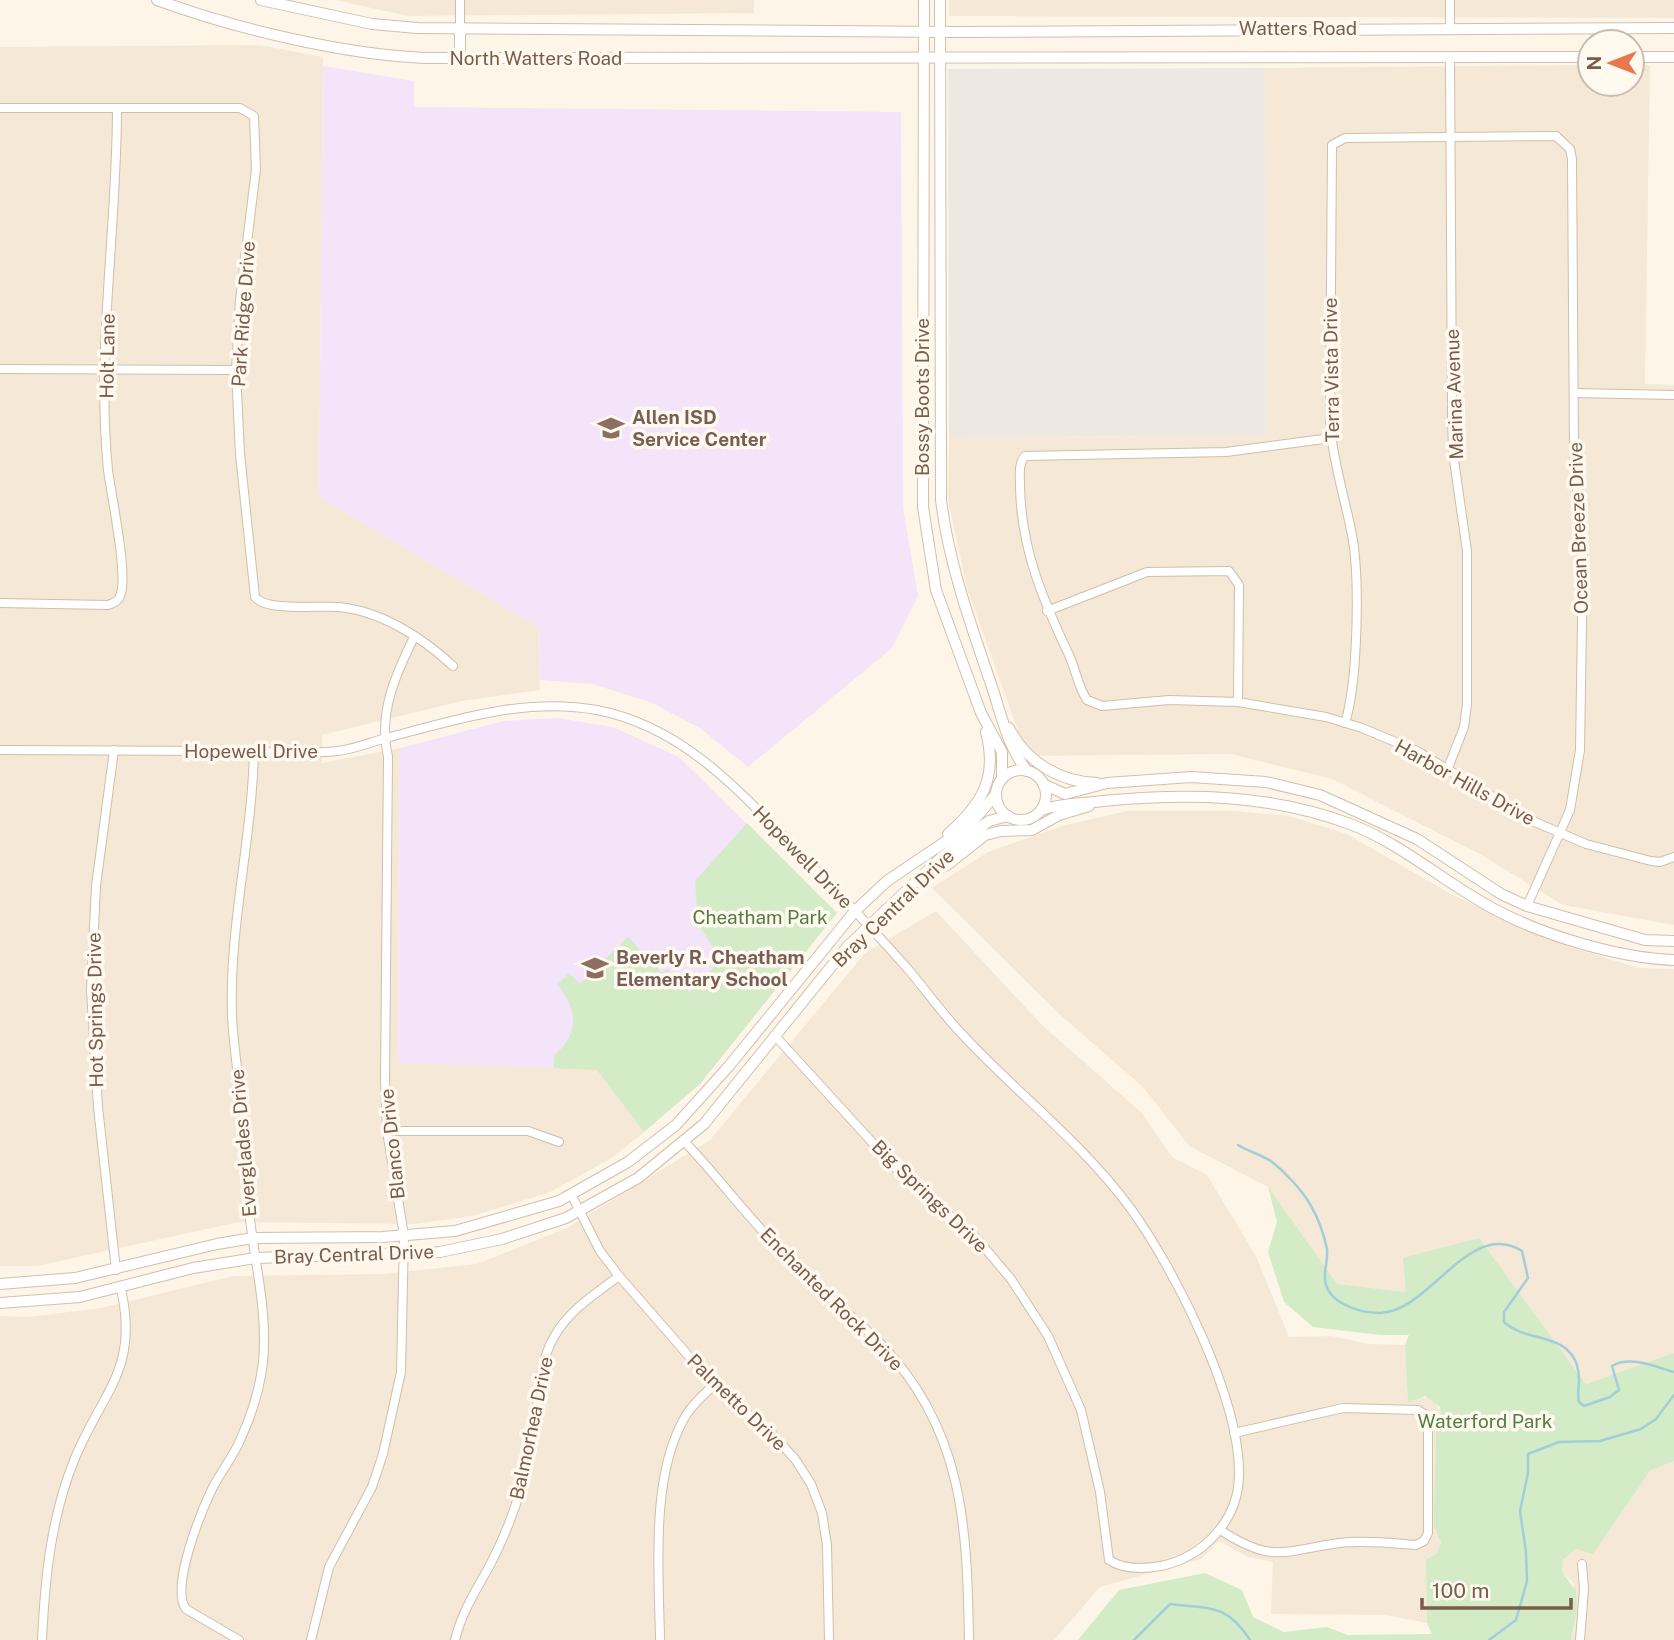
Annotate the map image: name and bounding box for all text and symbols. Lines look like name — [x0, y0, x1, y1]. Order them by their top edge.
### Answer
street label: Watters Road — [1239, 17, 1357, 39]
north arrow — [1576, 28, 1646, 98]
street label: North Watters Road — [450, 47, 622, 69]
text: N — [1583, 56, 1605, 70]
street label: Park Ridge Drive — [227, 240, 259, 388]
street label: Terra Vista Drive — [1319, 297, 1343, 443]
street label: Holt Lane — [95, 313, 119, 399]
street label: Bossy Boots Drive — [911, 318, 933, 476]
street label: Marina Avenue — [1441, 328, 1467, 460]
place label: Allen ISD Service Center — [632, 406, 767, 450]
school or university icon: Allen ISD Service Center — [596, 413, 626, 443]
street label: Ocean Breeze Drive — [1564, 442, 1592, 614]
street label: Harbor Hills Drive — [1391, 734, 1539, 830]
street label: Hopewell Drive — [184, 740, 318, 762]
street label: Hopewell Drive — [749, 801, 857, 913]
street label: Bray Central Drive — [828, 845, 958, 971]
park label: Cheatham Park — [692, 906, 828, 928]
street label: Hot Springs Drive — [83, 932, 107, 1088]
place label: Beverly R. Cheatham Elementary School — [616, 946, 804, 990]
school or university icon: Beverly R. Cheatham Elementary School — [580, 953, 610, 983]
street label: Everglades Drive — [226, 1068, 260, 1218]
street label: Blanco Drive — [375, 1088, 409, 1200]
street label: Big Springs Drive — [868, 1135, 992, 1257]
street label: Enchanted Rock Drive — [756, 1223, 908, 1375]
street label: Bray Central Drive — [274, 1240, 434, 1268]
street label: Palmetto Drive — [683, 1349, 791, 1455]
street label: Balmorhea Drive — [505, 1354, 557, 1502]
park label: Waterford Park — [1418, 1410, 1553, 1432]
scale bar — [1422, 1566, 1571, 1610]
text: 100 m — [1432, 1578, 1489, 1603]

